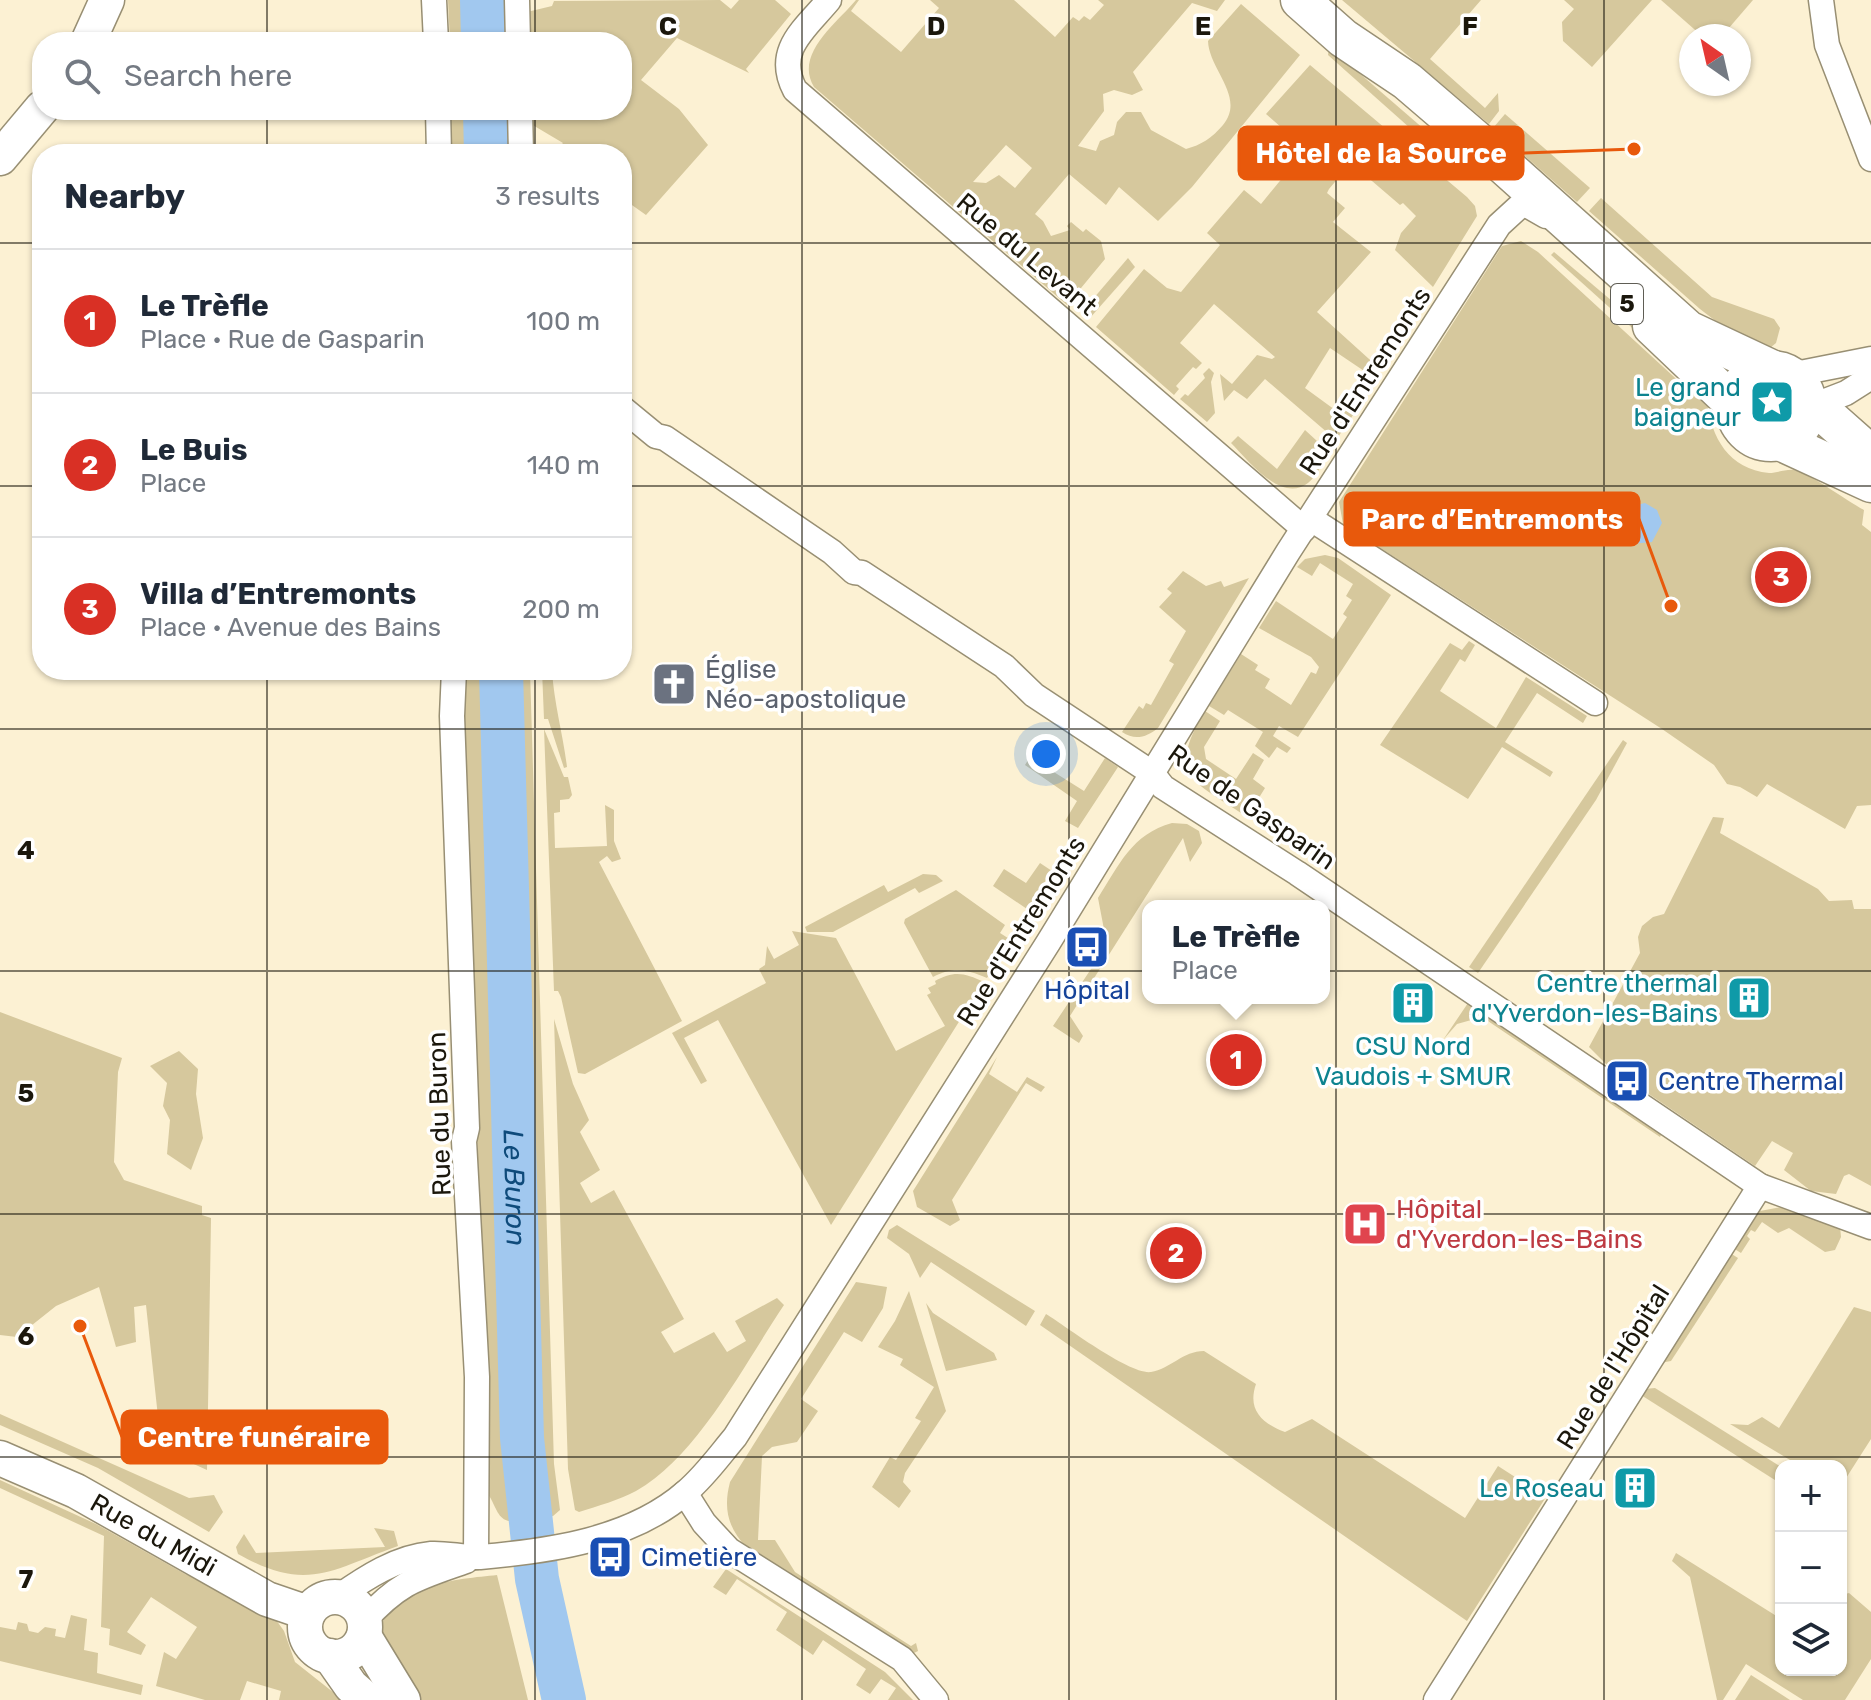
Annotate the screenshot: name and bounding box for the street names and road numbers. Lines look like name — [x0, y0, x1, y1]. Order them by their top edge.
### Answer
street label: Rue du Levant — [950, 187, 1103, 322]
street label: Rue d'Entremonts — [1293, 282, 1438, 481]
road number: 5 — [1611, 284, 1643, 324]
street label: Rue de Gasparin — [1162, 738, 1341, 877]
street label: Rue d'Entremonts — [951, 831, 1092, 1032]
street label: Rue du Buron — [421, 1031, 458, 1197]
street label: Rue de l'Hôpital — [1550, 1279, 1676, 1455]
street label: Rue du Midi — [85, 1487, 222, 1583]

